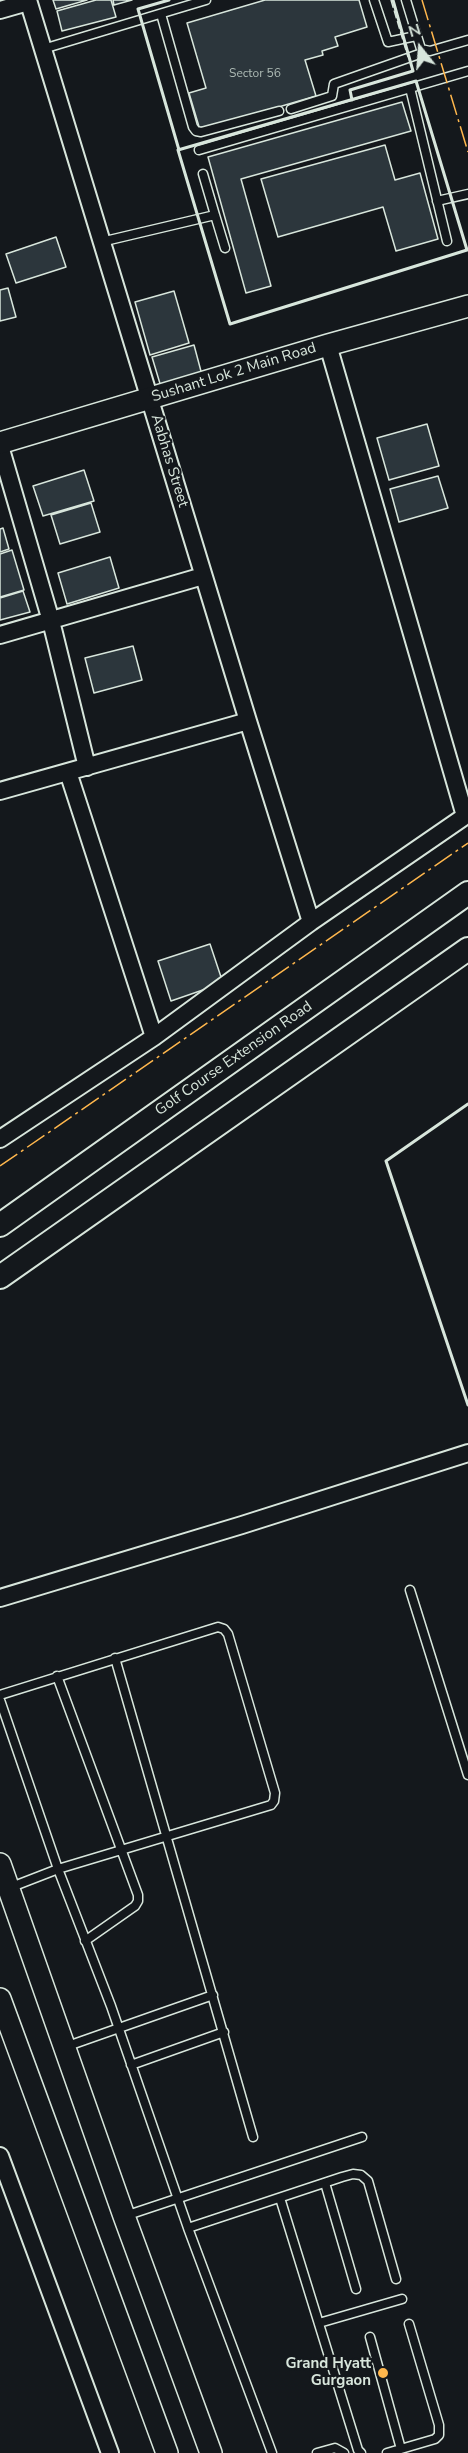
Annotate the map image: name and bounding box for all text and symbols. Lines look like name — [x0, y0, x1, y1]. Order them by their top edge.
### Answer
north arrow — [390, 18, 450, 78]
text: N — [406, 19, 424, 43]
house number: Sector 56 — [229, 67, 281, 81]
street label: Sushant Lok 2 Main Road — [150, 339, 318, 407]
street label: Aabhas Street — [146, 412, 192, 510]
street label: Golf Course Extension Road — [152, 998, 316, 1120]
place label: Grand Hyatt Gurgaon — [285, 2355, 371, 2390]
marker: Grand Hyatt Gurgaon — [376, 2366, 390, 2380]

